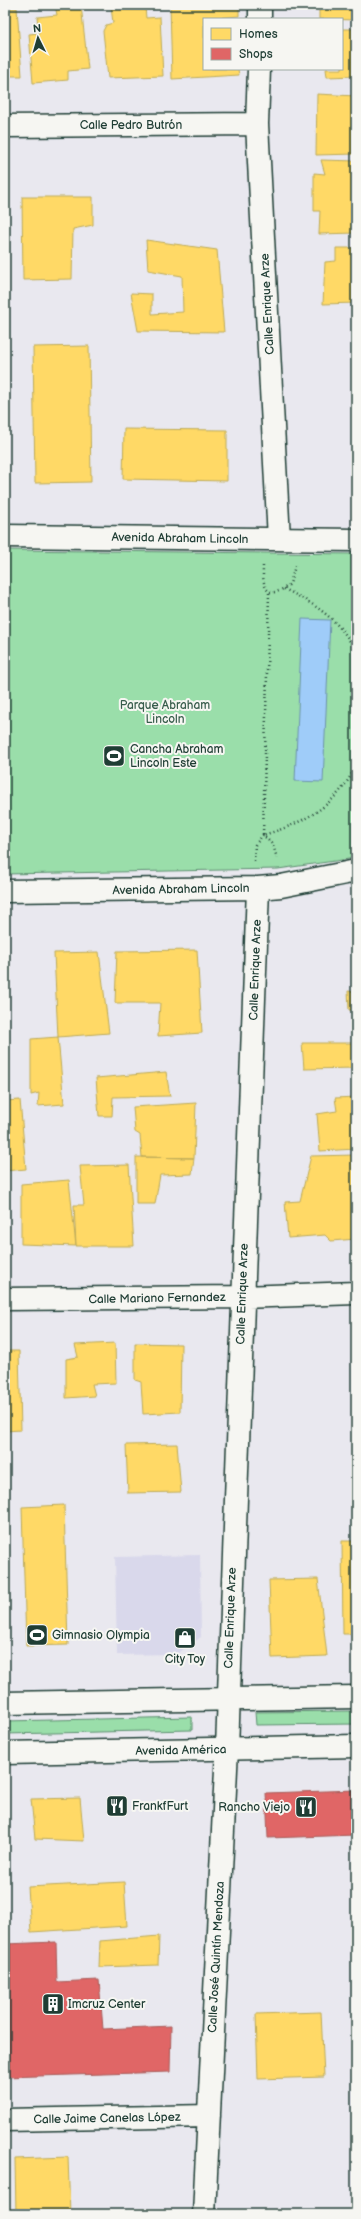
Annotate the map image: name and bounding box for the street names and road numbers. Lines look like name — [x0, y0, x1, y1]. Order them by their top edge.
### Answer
street label: Calle Pedro Butrón — [80, 118, 182, 133]
street label: Calle Enrique Arze — [257, 253, 278, 355]
street label: Avenida Abraham Lincoln — [111, 530, 249, 547]
street label: Avenida Abraham Lincoln — [112, 881, 250, 898]
street label: Calle Enrique Arze — [246, 919, 265, 1021]
street label: Calle Enrique Arze — [233, 1243, 252, 1345]
street label: Calle Mariano Fernandez — [88, 1290, 226, 1307]
street label: Calle Enrique Arze — [221, 1567, 240, 1669]
street label: Avenida América — [135, 1742, 227, 1759]
street label: Calle José Quintín Mendoza — [205, 1881, 228, 2033]
street label: Calle Jaime Canelas López — [33, 2110, 181, 2127]

